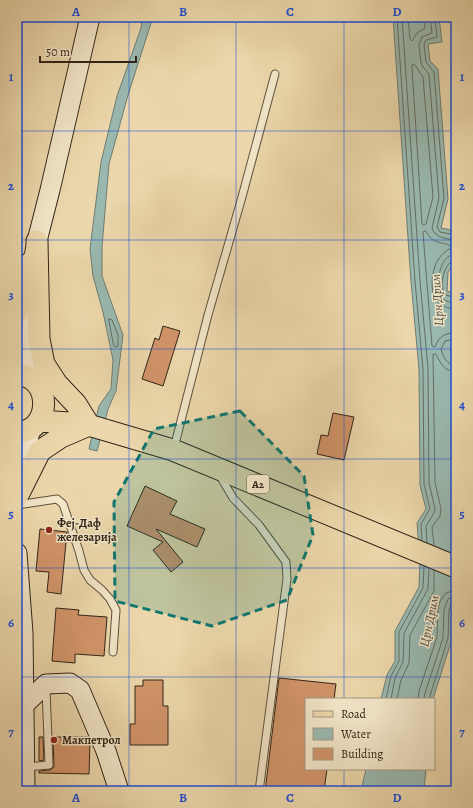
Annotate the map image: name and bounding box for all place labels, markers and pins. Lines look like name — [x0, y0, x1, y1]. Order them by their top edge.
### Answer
place label: Феј-Даф железарија — [57, 515, 117, 545]
marker: Феј-Даф железарија — [44, 525, 54, 535]
place label: Макпетрол — [62, 732, 121, 748]
marker: Макпетрол — [49, 735, 59, 745]

